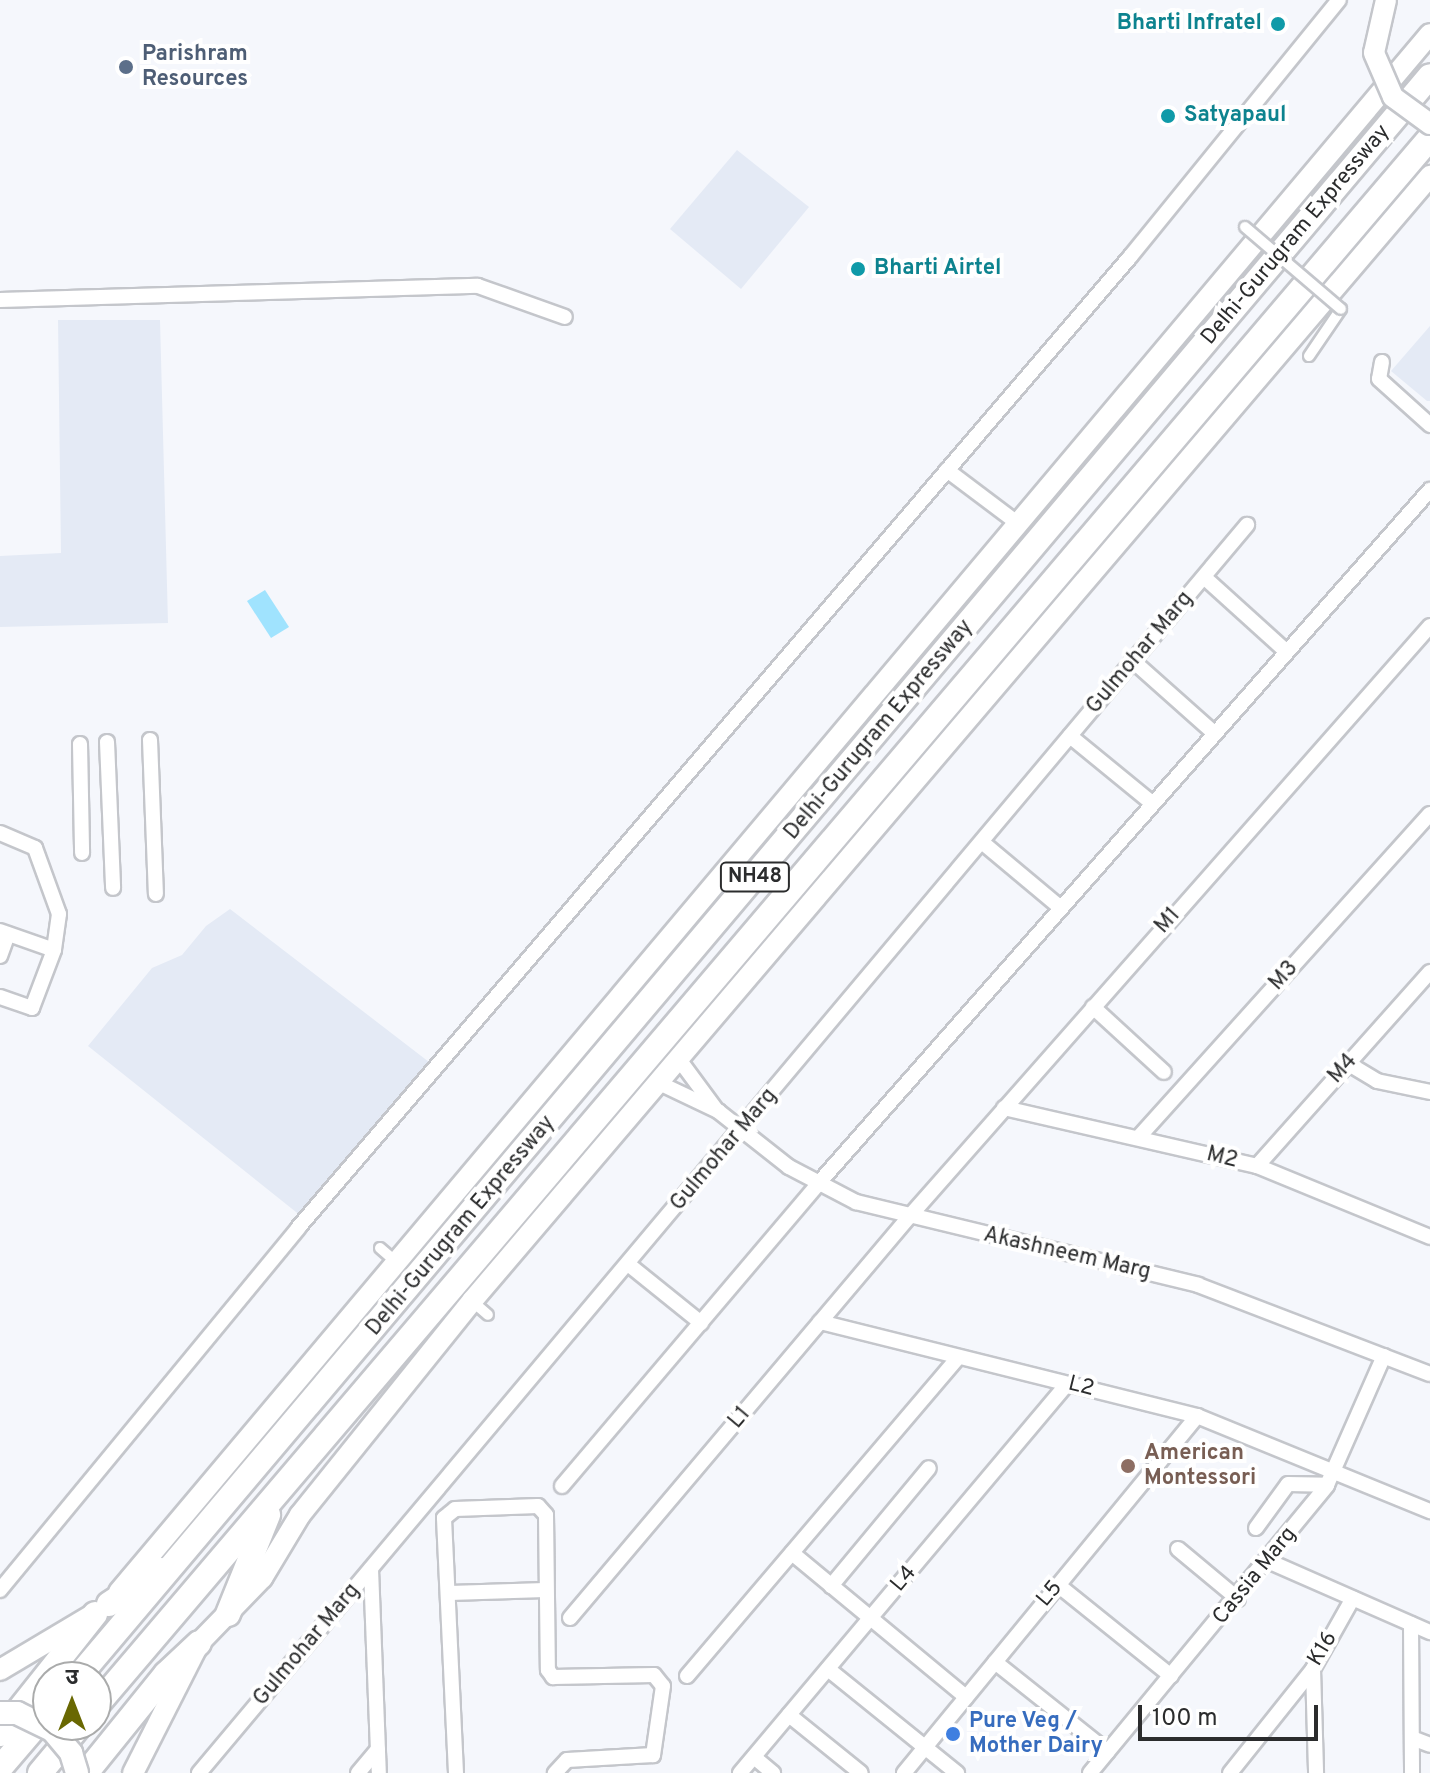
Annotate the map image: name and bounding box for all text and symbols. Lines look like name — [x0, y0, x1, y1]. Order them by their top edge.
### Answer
place label: Bharti Infratel — [1117, 11, 1262, 37]
marker: Bharti Infratel — [1269, 15, 1287, 33]
place label: Parishram Resources — [142, 41, 248, 92]
marker: Parishram Resources — [117, 58, 135, 76]
place label: Satyapaul — [1184, 103, 1287, 129]
marker: Satyapaul — [1159, 107, 1177, 125]
street label: Delhi-Gurugram Expressway — [1196, 119, 1396, 351]
place label: Bharti Airtel — [874, 256, 1002, 282]
marker: Bharti Airtel — [849, 260, 867, 278]
street label: Gulmohar Marg — [1081, 586, 1199, 720]
street label: Delhi-Gurugram Expressway — [779, 614, 979, 846]
road number: NH48 — [719, 861, 791, 893]
street label: M1 — [1150, 903, 1186, 939]
street label: M3 — [1264, 956, 1304, 996]
street label: M4 — [1323, 1049, 1363, 1089]
street label: Gulmohar Marg — [665, 1083, 783, 1217]
street label: Delhi-Gurugram Expressway — [361, 1110, 561, 1342]
street label: M2 — [1204, 1141, 1240, 1175]
street label: Akashneem Marg — [981, 1222, 1153, 1286]
street label: L2 — [1065, 1371, 1097, 1403]
street label: L1 — [723, 1402, 757, 1434]
place label: American Montessori — [1144, 1440, 1256, 1492]
marker: American Montessori — [1119, 1457, 1137, 1475]
street label: Cassia Marg — [1208, 1522, 1302, 1630]
street label: L4 — [885, 1560, 923, 1598]
street label: L5 — [1032, 1576, 1068, 1612]
street label: Gulmohar Marg — [248, 1578, 366, 1712]
street label: K16 — [1303, 1627, 1343, 1671]
north arrow — [32, 1661, 112, 1741]
text: उ — [66, 1665, 78, 1692]
scale bar — [1142, 1689, 1322, 1739]
text: 100 m — [1152, 1704, 1218, 1734]
place label: Pure Veg / Mother Dairy — [969, 1708, 1103, 1760]
marker: Pure Veg / Mother Dairy — [944, 1725, 962, 1743]

